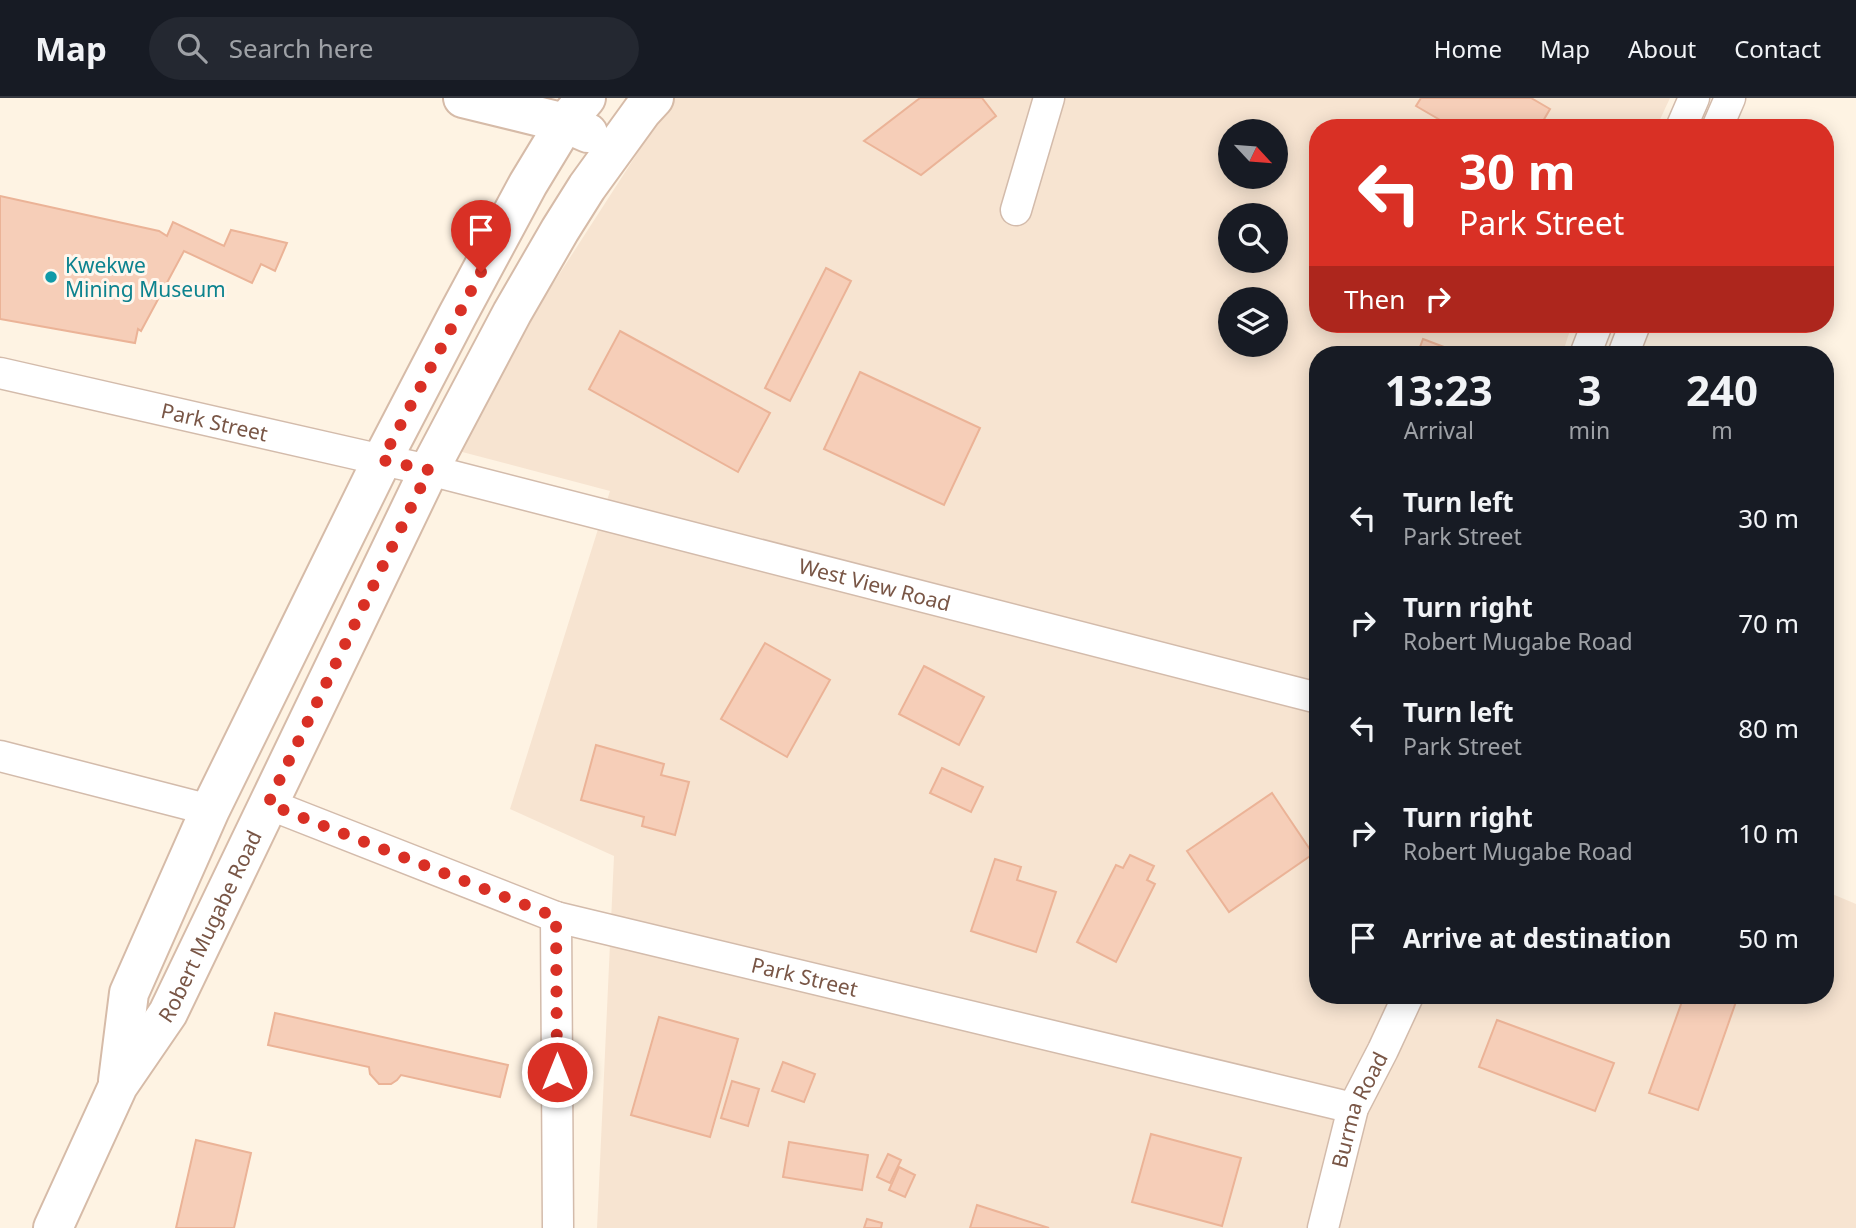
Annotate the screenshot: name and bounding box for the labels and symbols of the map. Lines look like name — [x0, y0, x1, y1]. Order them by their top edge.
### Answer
north arrow — [1218, 119, 1288, 189]
pin — [451, 200, 511, 272]
place label: Kwekwe Mining Museum — [65, 251, 226, 303]
marker: Kwekwe Mining Museum — [43, 269, 59, 285]
street label: Park Street — [158, 396, 271, 448]
street label: West View Road — [796, 551, 954, 617]
street label: Robert Mugabe Road — [152, 826, 268, 1028]
street label: Park Street — [749, 950, 861, 1003]
position arrow — [520, 1035, 594, 1109]
street label: Burma Road — [1325, 1047, 1394, 1171]

